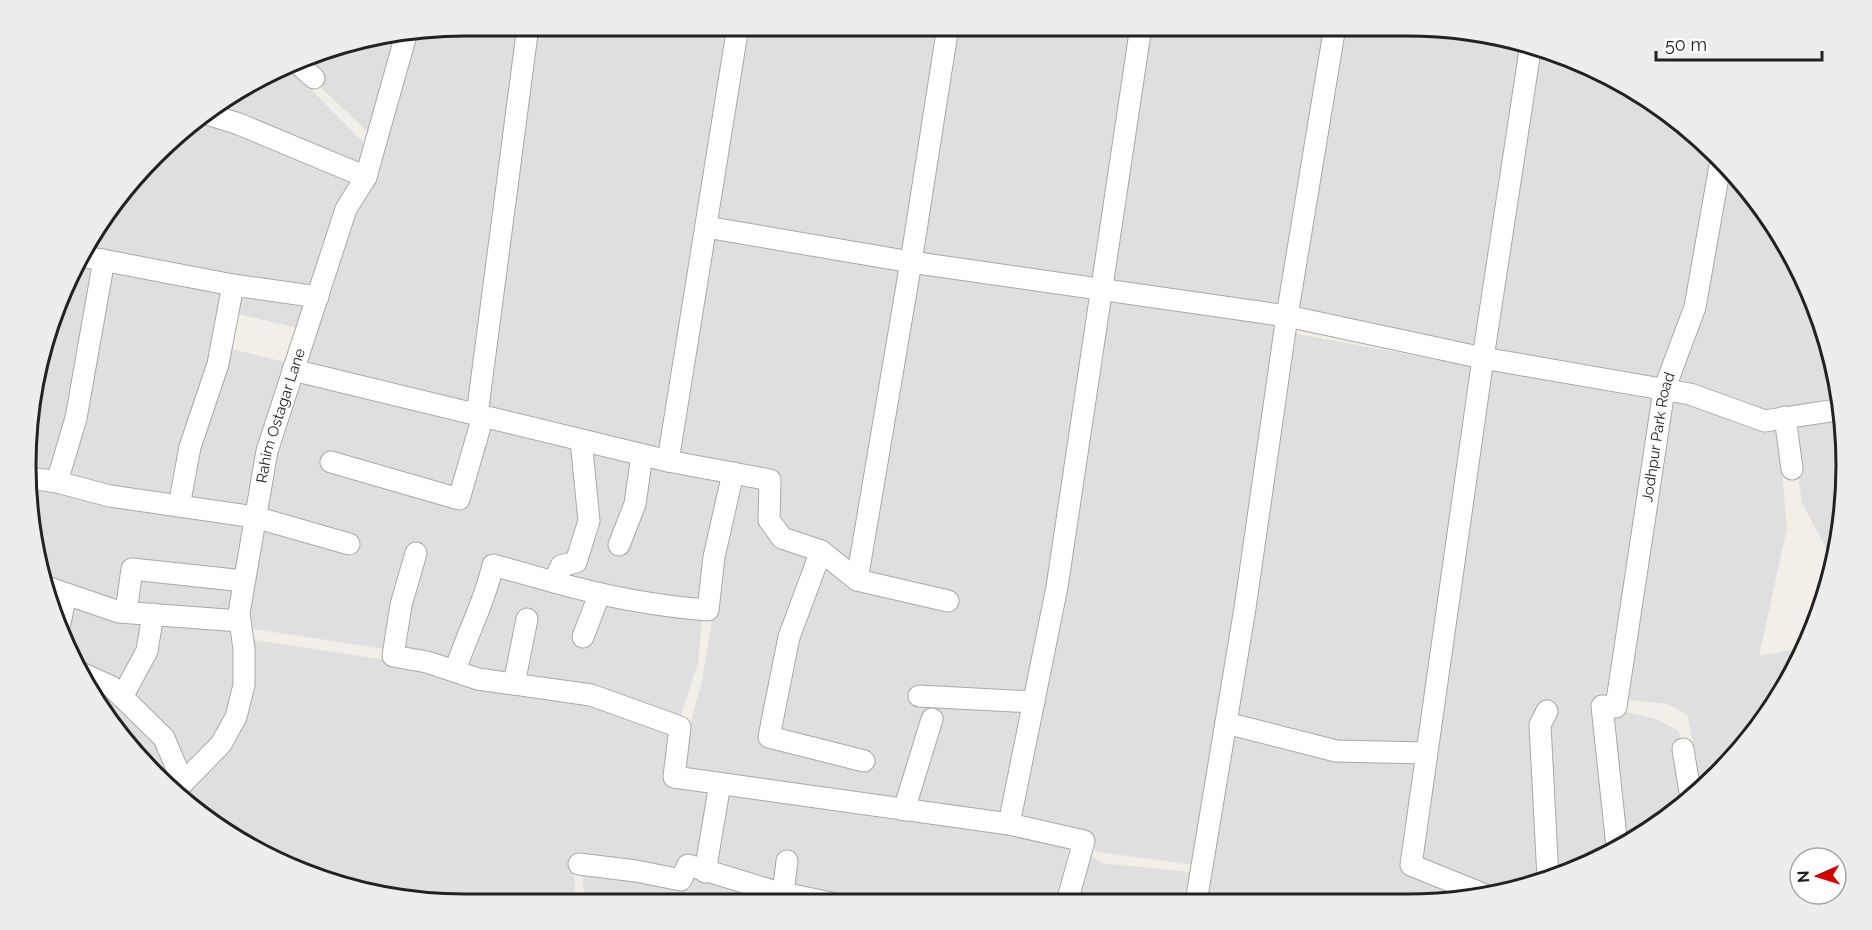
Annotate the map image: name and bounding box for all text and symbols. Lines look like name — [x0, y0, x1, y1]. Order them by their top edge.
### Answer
scale bar — [1656, 24, 1822, 62]
text: 50 m — [1665, 34, 1707, 55]
street label: Rahim Ostagar Lane — [253, 346, 309, 484]
street label: Jodhpur Park Road — [1638, 370, 1679, 503]
north arrow — [1788, 846, 1848, 906]
text: N — [1794, 870, 1813, 883]

